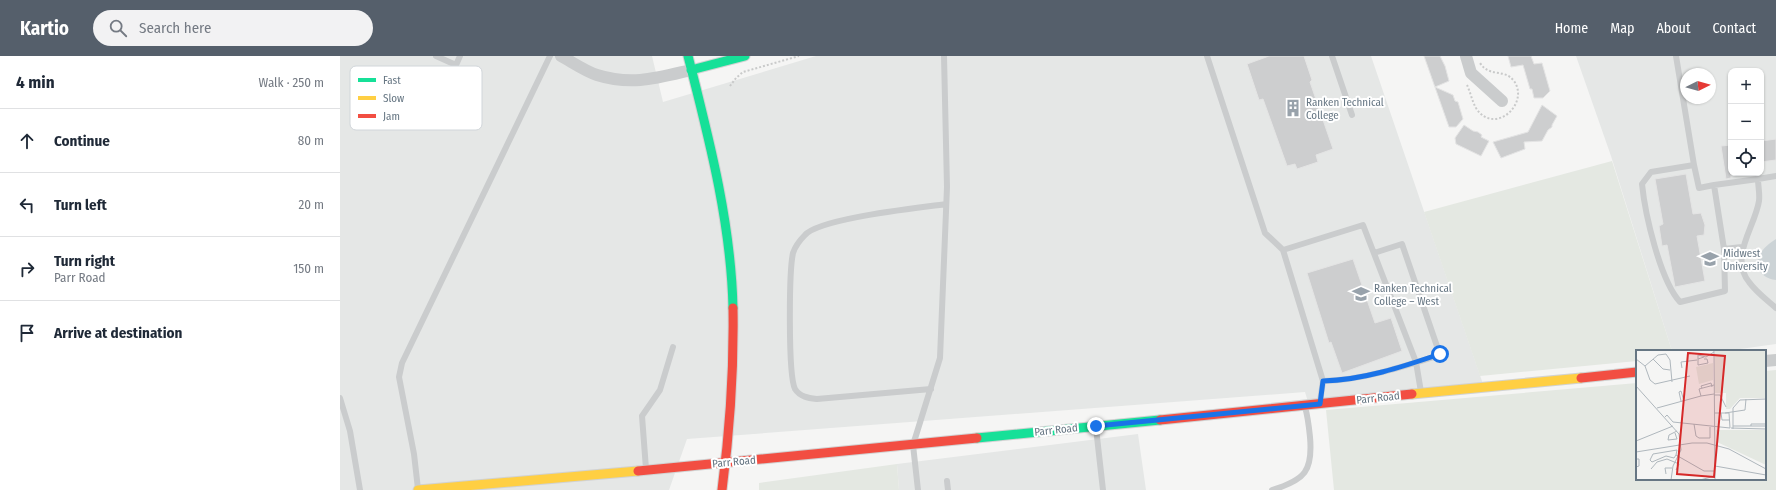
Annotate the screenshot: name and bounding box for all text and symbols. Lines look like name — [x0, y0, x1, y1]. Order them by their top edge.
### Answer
search box — [93, 10, 373, 46]
text: Kartio — [20, 17, 69, 40]
icon: search — [107, 17, 129, 39]
text: Search here — [139, 19, 211, 37]
text: Home — [1555, 20, 1588, 37]
text: Map — [1610, 20, 1634, 37]
text: About — [1656, 20, 1691, 37]
text: Contact — [1713, 20, 1756, 37]
legend — [350, 66, 482, 130]
north arrow — [1680, 68, 1716, 104]
map controls — [1728, 68, 1764, 176]
button: + — [1728, 68, 1764, 104]
text: 4 min — [16, 72, 55, 93]
text: Fast — [383, 74, 401, 87]
text: Walk · 250 m — [259, 75, 324, 90]
text: Slow — [383, 92, 404, 105]
place label: Ranken Technical College — [1306, 96, 1384, 122]
building icon: Ranken Technical College — [1283, 98, 1303, 118]
button: − — [1728, 104, 1764, 140]
text: Jam — [383, 110, 400, 123]
icon: ahead — [16, 130, 38, 152]
text: Continue — [54, 132, 110, 150]
text: 80 m — [298, 133, 324, 148]
button: locate — [1728, 140, 1764, 176]
icon: left — [16, 194, 38, 216]
text: Turn left — [54, 196, 107, 214]
text: 20 m — [298, 197, 324, 212]
place label: Midwest University — [1723, 247, 1768, 273]
school or university icon: Midwest University — [1700, 249, 1720, 269]
text: Turn right — [54, 252, 115, 270]
icon: right — [16, 258, 38, 280]
text: 150 m — [293, 261, 324, 276]
text: Parr Road — [54, 270, 106, 285]
place label: Ranken Technical College – West — [1374, 282, 1452, 308]
school or university icon: Ranken Technical College – West — [1351, 284, 1371, 304]
icon: arrive — [16, 322, 38, 344]
text: Arrive at destination — [54, 324, 182, 342]
route start — [1431, 345, 1449, 363]
inset map — [1636, 350, 1766, 480]
street label: Parr Road — [1356, 389, 1400, 407]
route end — [1087, 417, 1105, 435]
street label: Parr Road — [1034, 421, 1078, 439]
street label: Parr Road — [712, 454, 756, 470]

